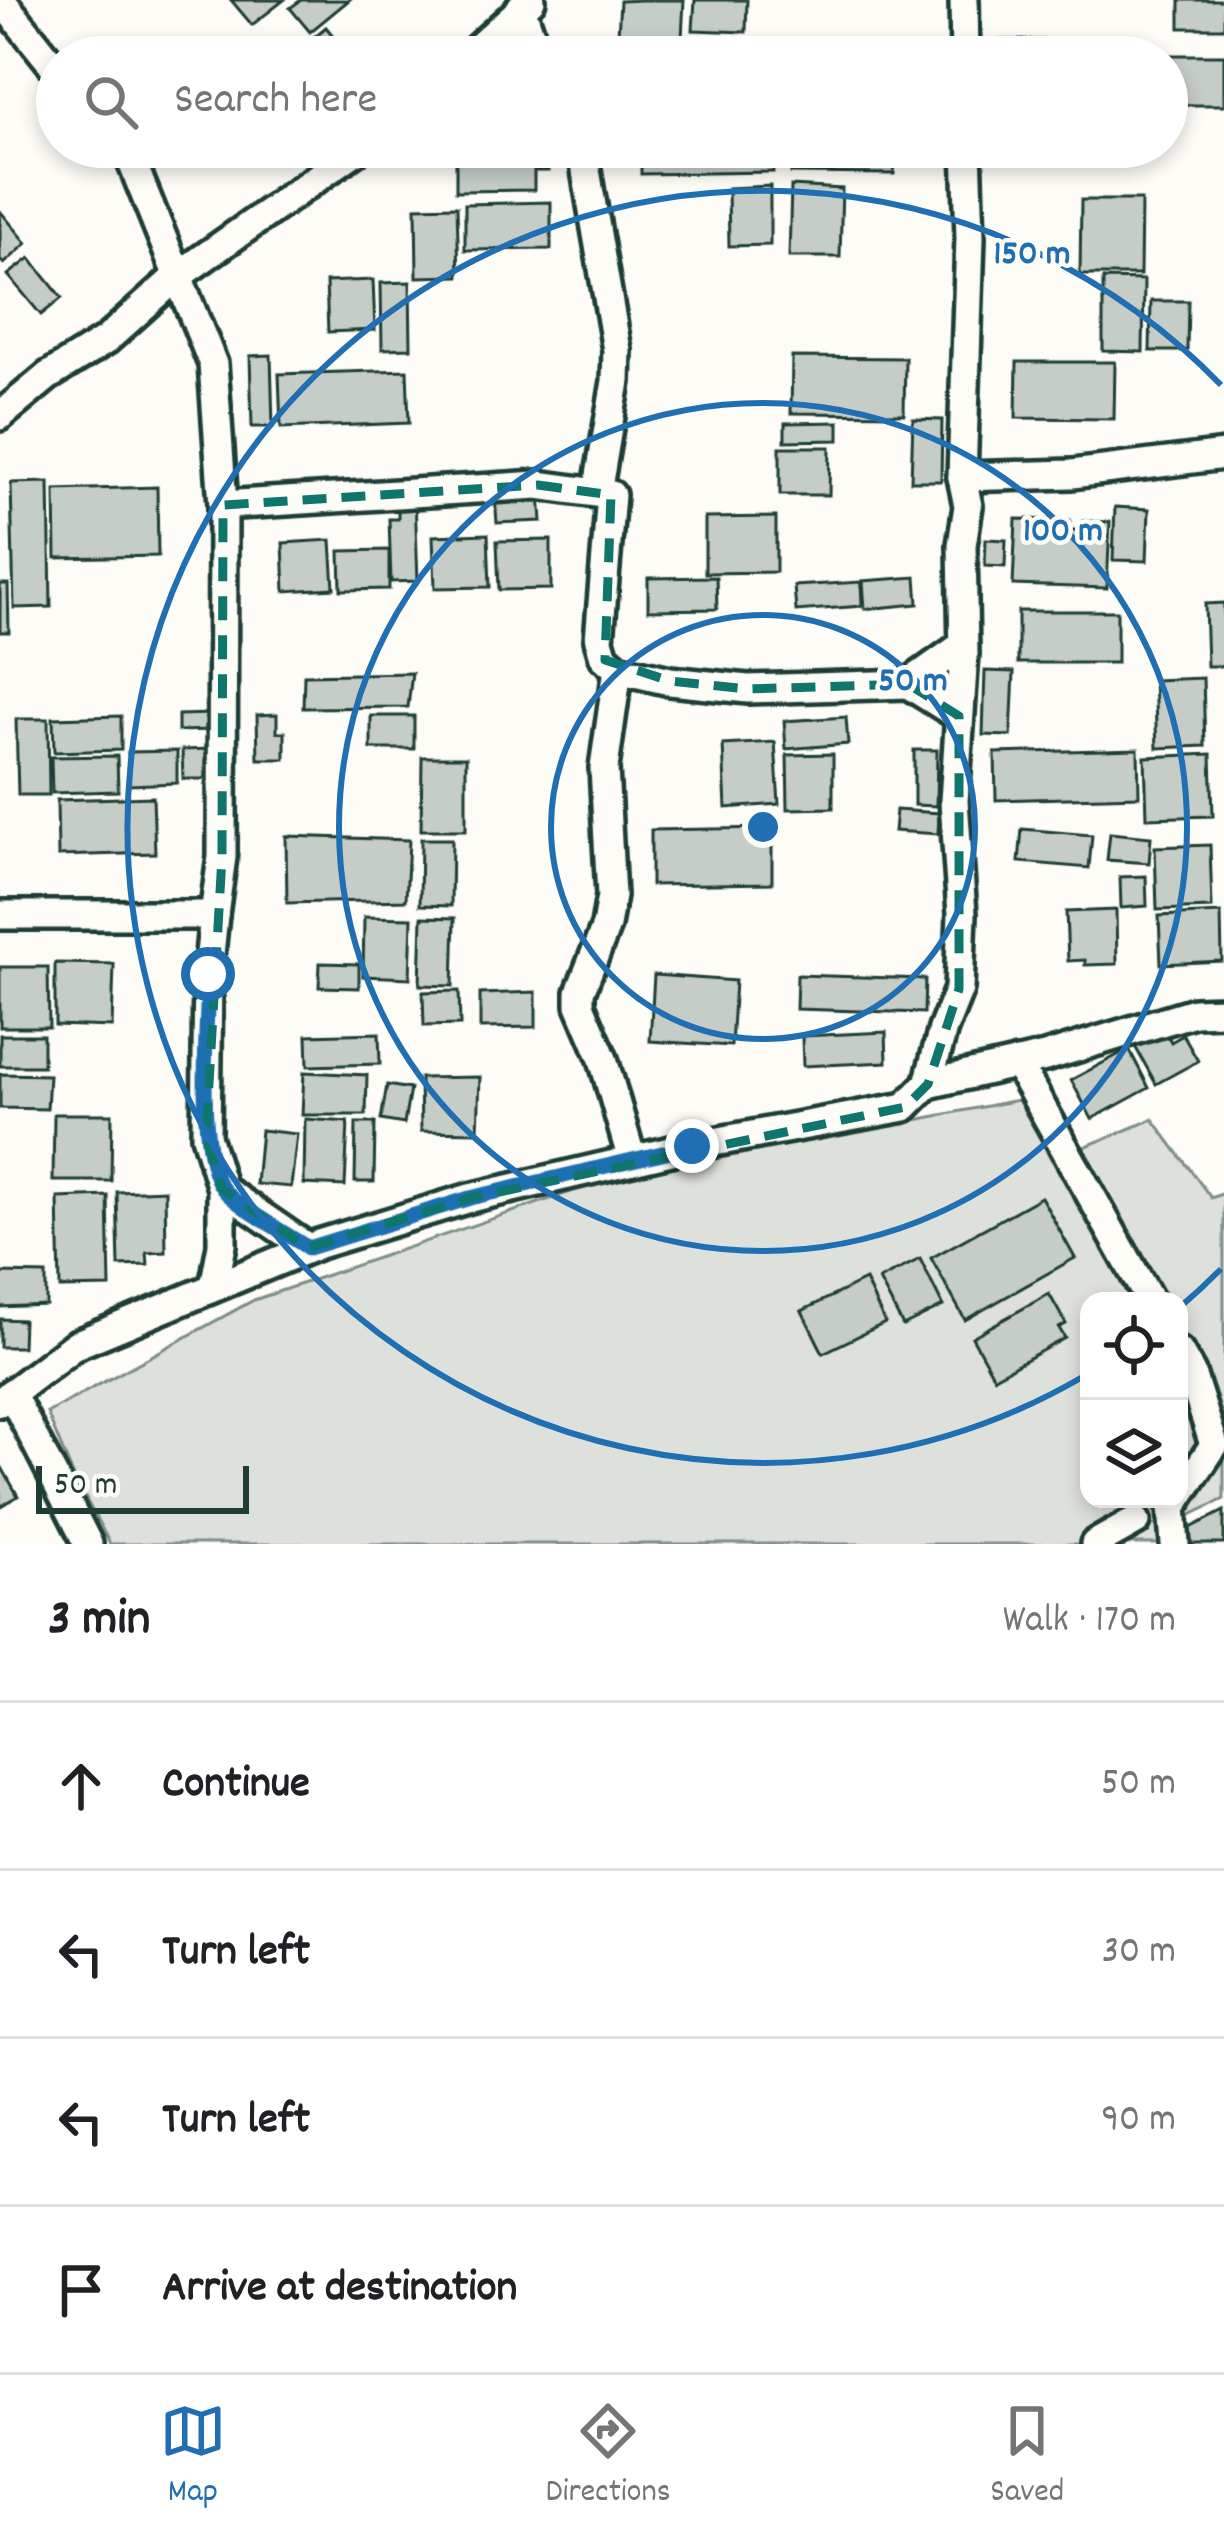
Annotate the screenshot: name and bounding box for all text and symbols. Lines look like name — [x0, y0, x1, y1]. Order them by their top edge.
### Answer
search box — [36, 36, 1188, 168]
icon: search — [78, 69, 144, 135]
text: Search here — [174, 70, 377, 134]
text: 150 m — [993, 230, 1071, 282]
text: 100 m — [1023, 507, 1103, 559]
text: 50 m — [878, 657, 948, 709]
centre of rings — [742, 806, 784, 848]
route start — [181, 947, 235, 1001]
route end — [665, 1119, 719, 1173]
map controls — [1080, 1292, 1188, 1508]
button: locate — [1080, 1292, 1188, 1400]
button: layers — [1080, 1400, 1188, 1508]
scale bar — [36, 1460, 249, 1513]
text: 50 m — [54, 1463, 118, 1510]
text: 3 min — [48, 1586, 150, 1658]
text: Walk · 170 m — [1003, 1595, 1176, 1650]
icon: ahead — [48, 1753, 114, 1819]
text: Continue — [162, 1754, 310, 1818]
text: 50 m — [1101, 1758, 1176, 1813]
icon: left — [48, 1921, 114, 1987]
text: Turn left — [162, 1922, 310, 1986]
text: 30 m — [1102, 1926, 1176, 1981]
icon: left — [48, 2089, 114, 2155]
text: Turn left — [162, 2090, 310, 2154]
text: 90 m — [1101, 2094, 1176, 2149]
icon: arrive — [48, 2257, 114, 2323]
text: Arrive at destination — [162, 2258, 517, 2322]
tab: Map — [160, 2398, 226, 2517]
tab: Directions — [546, 2398, 671, 2517]
tab: Saved — [990, 2398, 1064, 2517]

